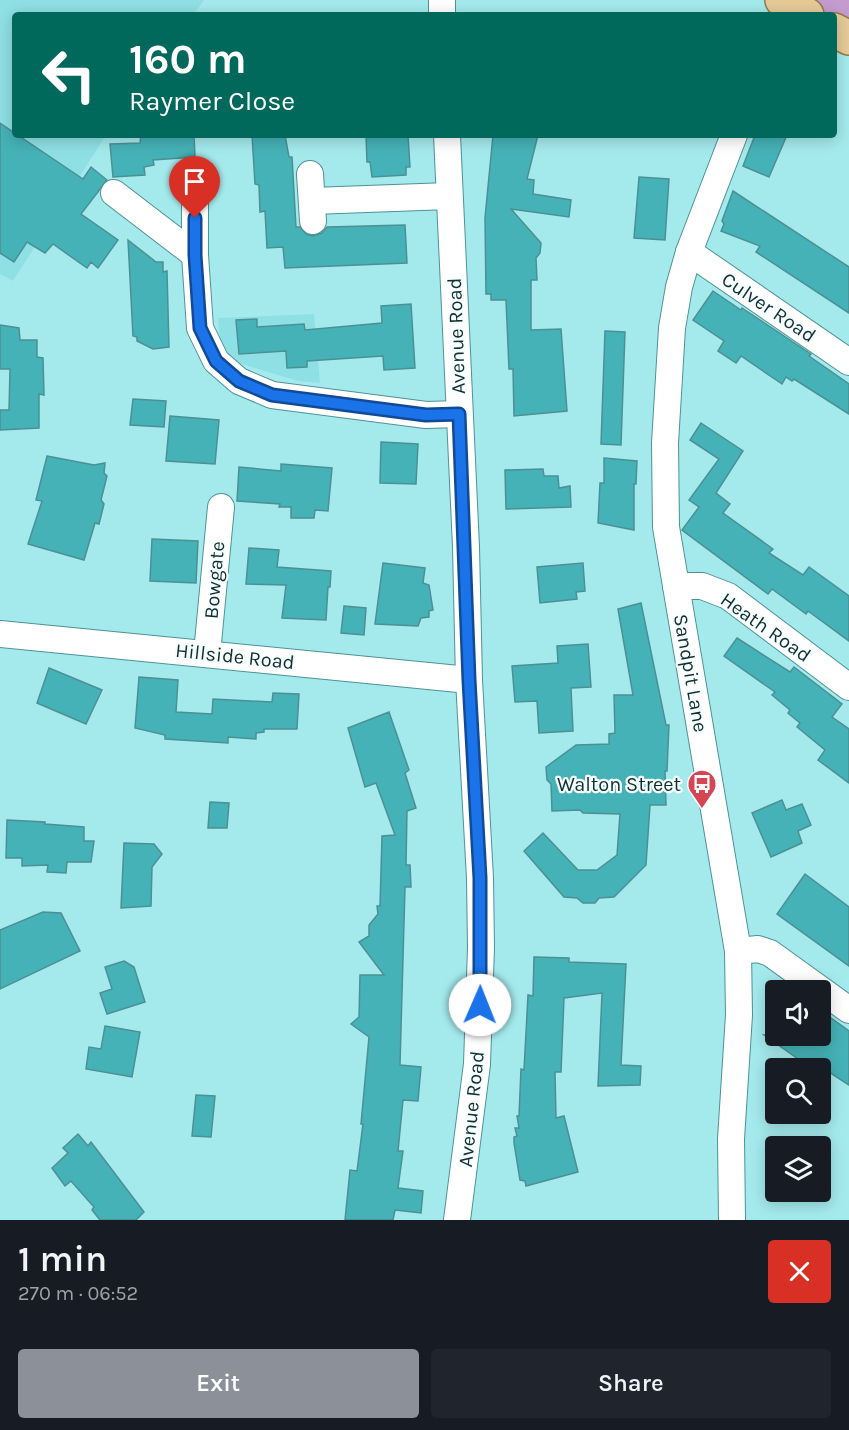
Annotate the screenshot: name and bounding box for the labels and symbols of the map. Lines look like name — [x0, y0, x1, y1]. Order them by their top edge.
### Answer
pin — [169, 156, 220, 218]
street label: Culver Road — [717, 268, 820, 347]
street label: Avenue Road — [443, 277, 470, 395]
street label: Bowgate — [200, 540, 229, 620]
street label: Heath Road — [716, 588, 815, 667]
street label: Sandpit Lane — [669, 612, 712, 734]
street label: Hillside Road — [174, 639, 296, 674]
bus stop icon: Walton Street — [686, 768, 718, 810]
place label: Walton Street — [557, 773, 681, 796]
position arrow — [448, 973, 512, 1037]
street label: Avenue Road — [454, 1050, 489, 1168]

